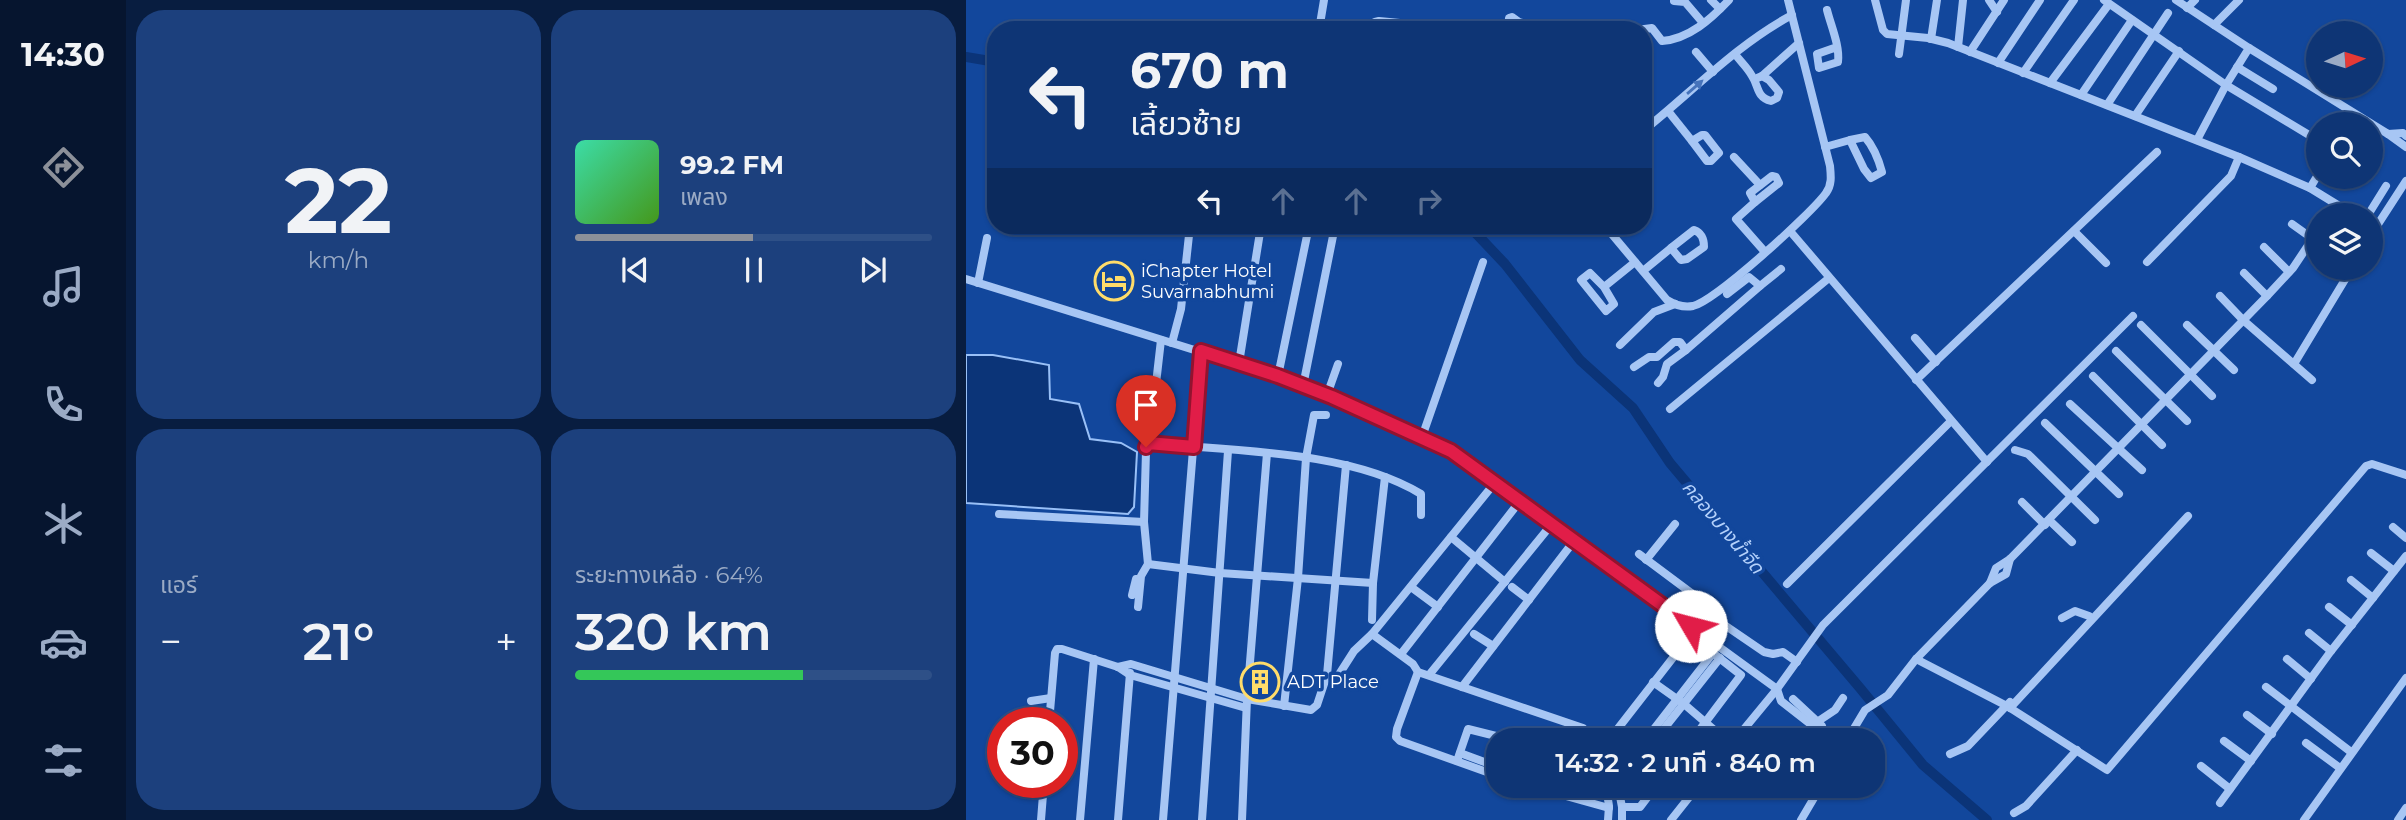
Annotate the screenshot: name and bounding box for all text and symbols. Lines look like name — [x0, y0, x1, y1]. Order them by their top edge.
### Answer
north arrow — [2306, 21, 2384, 98]
map controls — [2306, 21, 2383, 280]
text: 14:30 — [21, 35, 105, 74]
text: 670 m — [1130, 41, 1289, 100]
icon: left — [1015, 49, 1106, 140]
one-way arrow — [1687, 80, 1704, 95]
text: เลี้ยวซ้าย — [1130, 104, 1242, 143]
button: search — [2306, 112, 2383, 189]
icon: directions — [39, 143, 88, 192]
text: 22 — [285, 145, 392, 256]
text: 99.2 FM — [680, 149, 784, 181]
icon: left — [1191, 182, 1229, 220]
icon: ahead — [1264, 182, 1302, 220]
icon: ahead — [1337, 182, 1375, 220]
icon: right — [1410, 182, 1448, 220]
text: เพลง — [680, 183, 728, 211]
button: layers — [2306, 203, 2383, 280]
text: km/h — [308, 246, 369, 274]
icon: previous — [616, 251, 654, 289]
icon: pause — [735, 251, 773, 289]
icon: next — [854, 251, 892, 289]
hotel icon: iChapter Hotel Suvarnabhumi — [1093, 260, 1135, 302]
place label: iChapter Hotel Suvarnabhumi — [1141, 260, 1274, 303]
icon: music — [39, 262, 88, 311]
pin — [1116, 375, 1176, 447]
icon: phone — [39, 380, 88, 429]
icon: arrive — [1127, 386, 1165, 424]
water label: คลองบางน้ำจืด — [1677, 475, 1771, 579]
icon: climate — [39, 499, 88, 548]
text: ระยะทางเหลือ · 64% — [575, 561, 763, 589]
text: แอร์ — [160, 571, 197, 599]
position arrow — [1654, 589, 1728, 663]
text: 320 km — [575, 600, 772, 663]
text: 21° — [303, 610, 374, 673]
icon: car — [39, 618, 88, 667]
text: − — [160, 618, 182, 665]
text: + — [495, 618, 517, 665]
building icon: ADT Place — [1239, 661, 1281, 703]
place label: ADT Place — [1287, 671, 1379, 693]
speed limit sign: 30 — [987, 707, 1078, 798]
icon: filters — [39, 736, 88, 785]
text: 14:32 · 2 นาที · 840 m — [1555, 747, 1816, 779]

